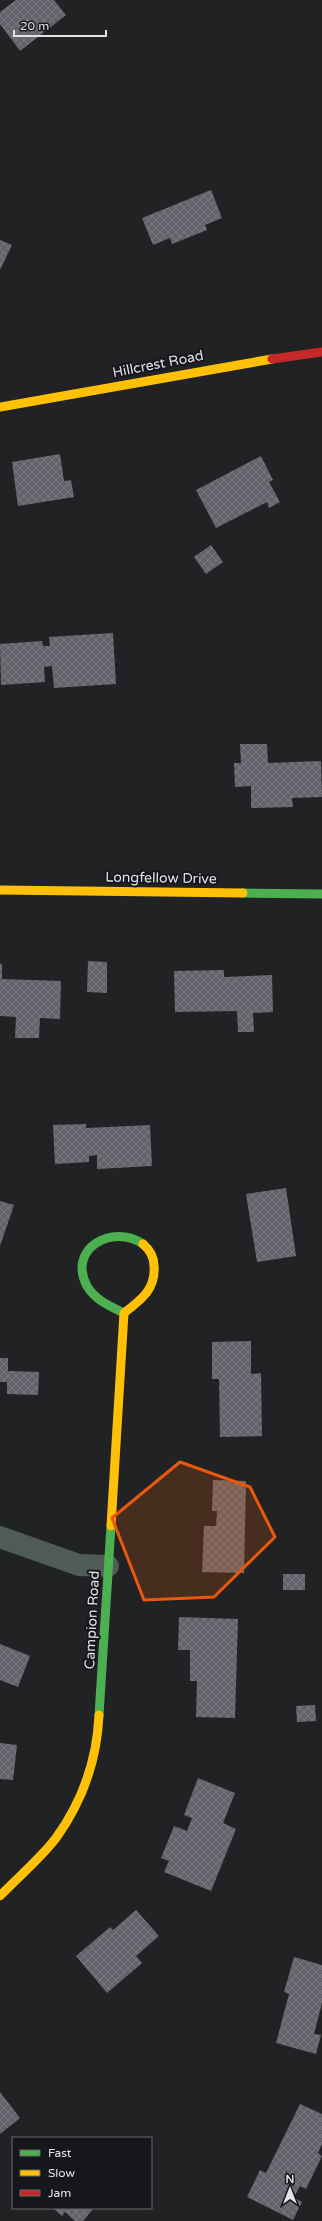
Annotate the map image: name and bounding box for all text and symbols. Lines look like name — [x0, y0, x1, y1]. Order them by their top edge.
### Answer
scale bar — [14, 12, 106, 38]
text: 20 m — [20, 19, 49, 33]
street label: Hillcrest Road — [111, 347, 205, 381]
street label: Longfellow Drive — [105, 869, 217, 887]
street label: Campion Road — [81, 1570, 103, 1670]
legend — [12, 2137, 152, 2209]
text: Fast — [48, 2146, 72, 2160]
text: Slow — [48, 2166, 75, 2180]
north arrow — [270, 2169, 310, 2209]
text: N — [286, 2173, 294, 2186]
text: Jam — [48, 2186, 71, 2200]

